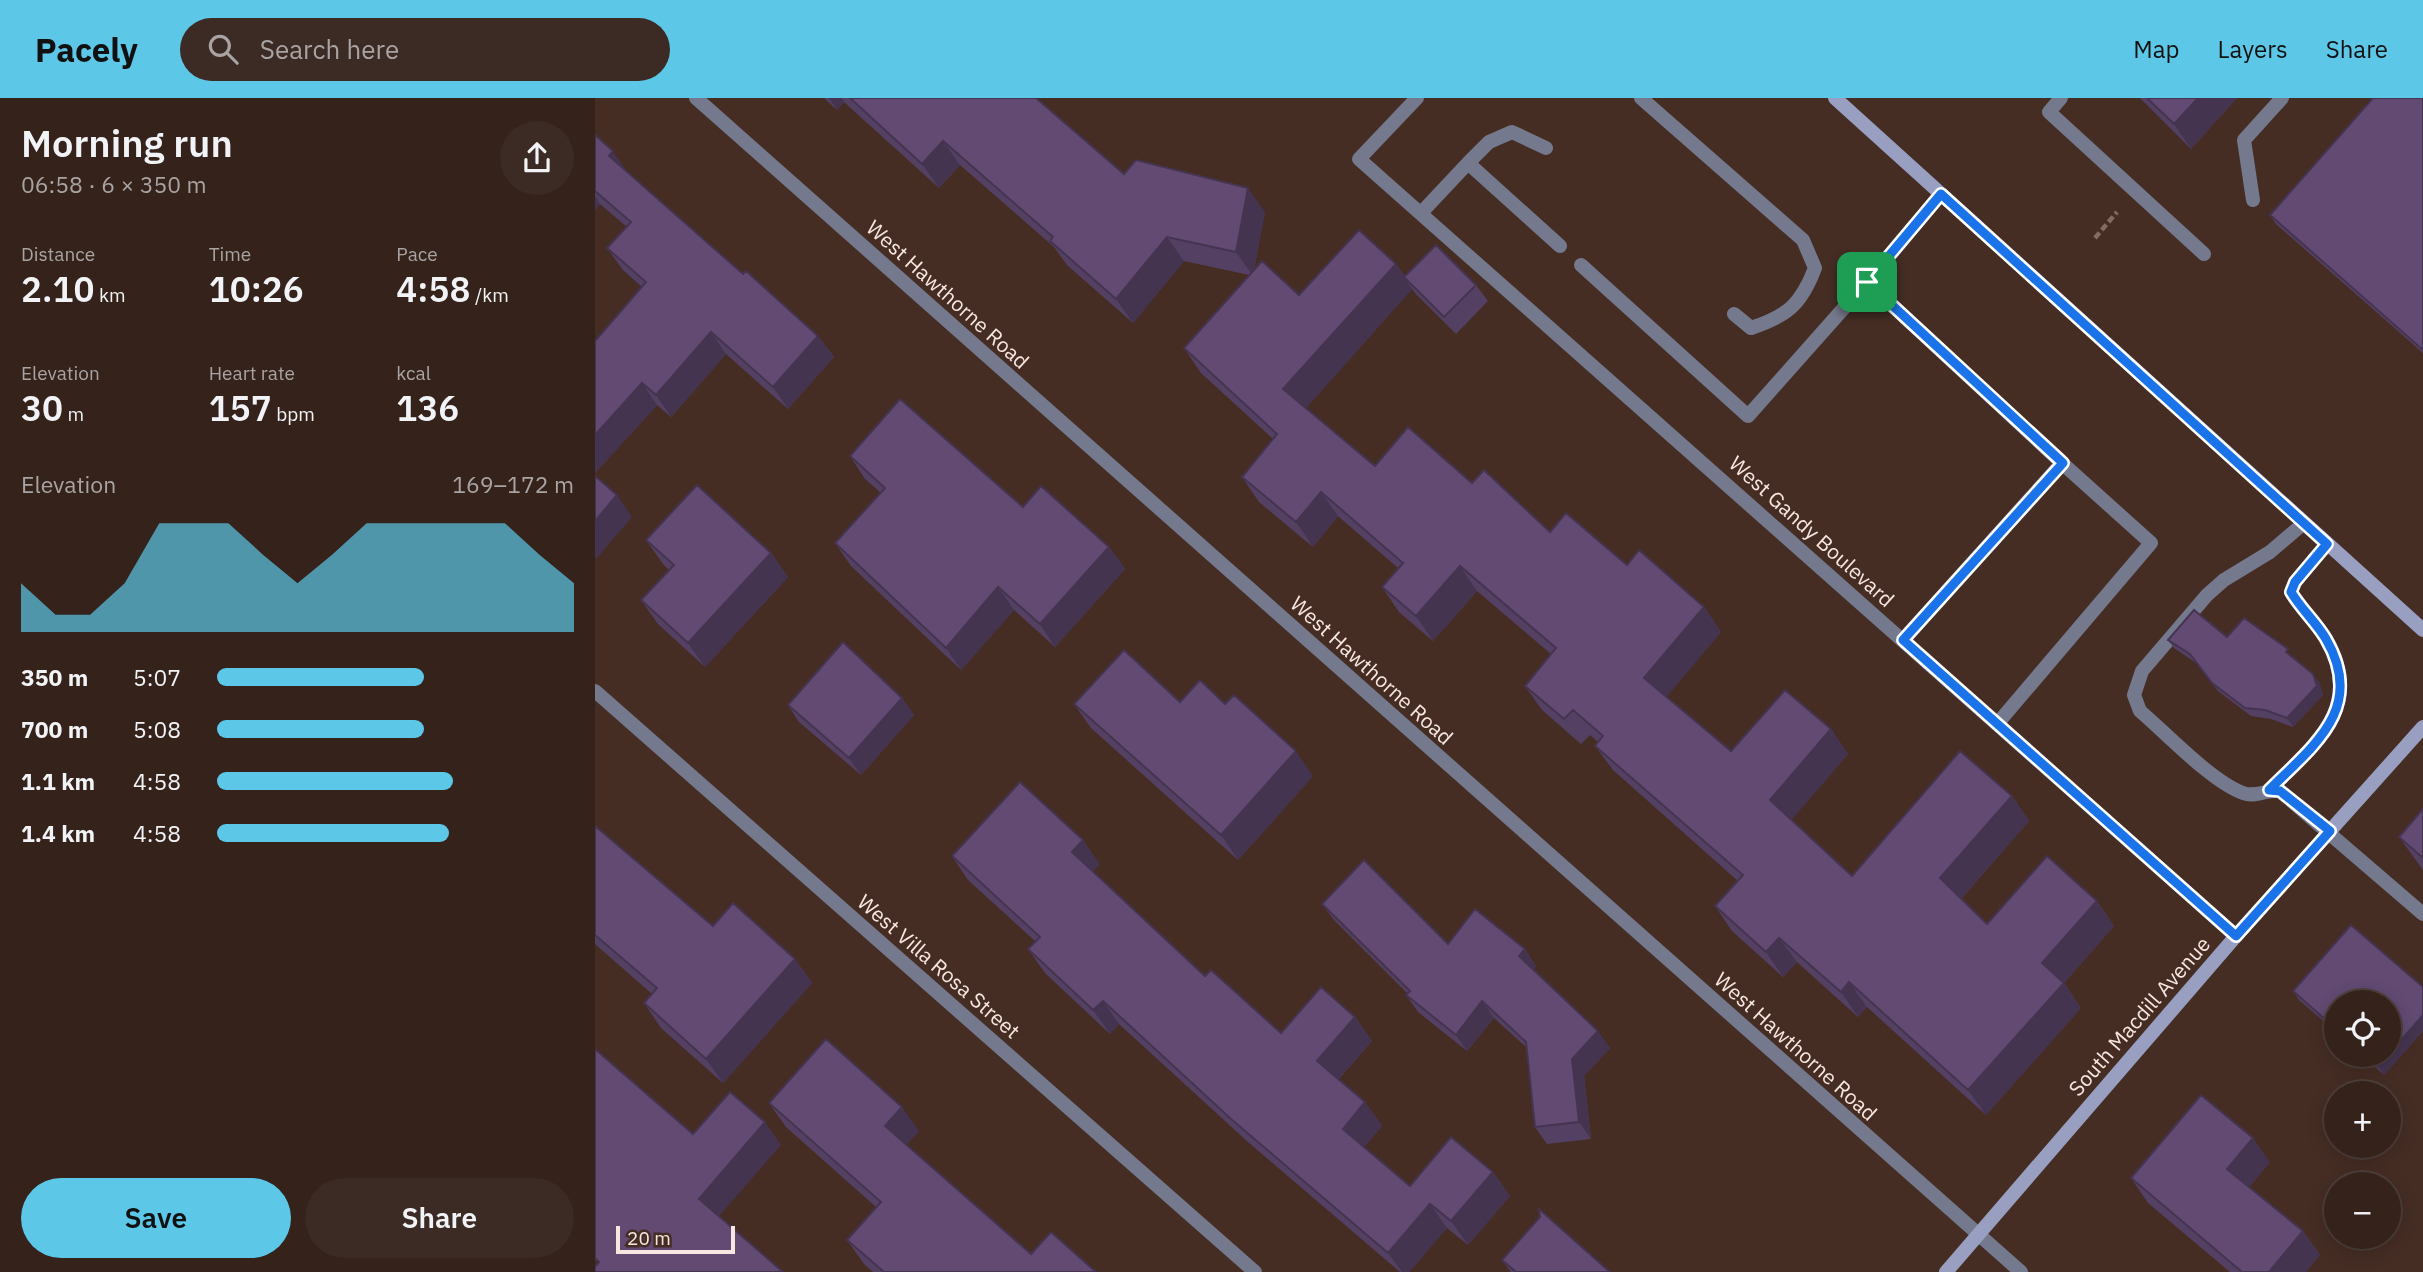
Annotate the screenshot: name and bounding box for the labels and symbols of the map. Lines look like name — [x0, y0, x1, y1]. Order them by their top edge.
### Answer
street label: West Hawthorne Road — [861, 213, 1035, 375]
pin — [1837, 252, 1897, 312]
street label: West Gandy Boulevard — [1723, 449, 1901, 613]
street label: West Hawthorne Road — [1285, 589, 1459, 751]
street label: West Villa Rosa Street — [852, 888, 1026, 1044]
street label: South Macdill Avenue — [2062, 930, 2216, 1102]
street label: West Hawthorne Road — [1709, 965, 1883, 1127]
scale bar — [616, 1223, 735, 1255]

